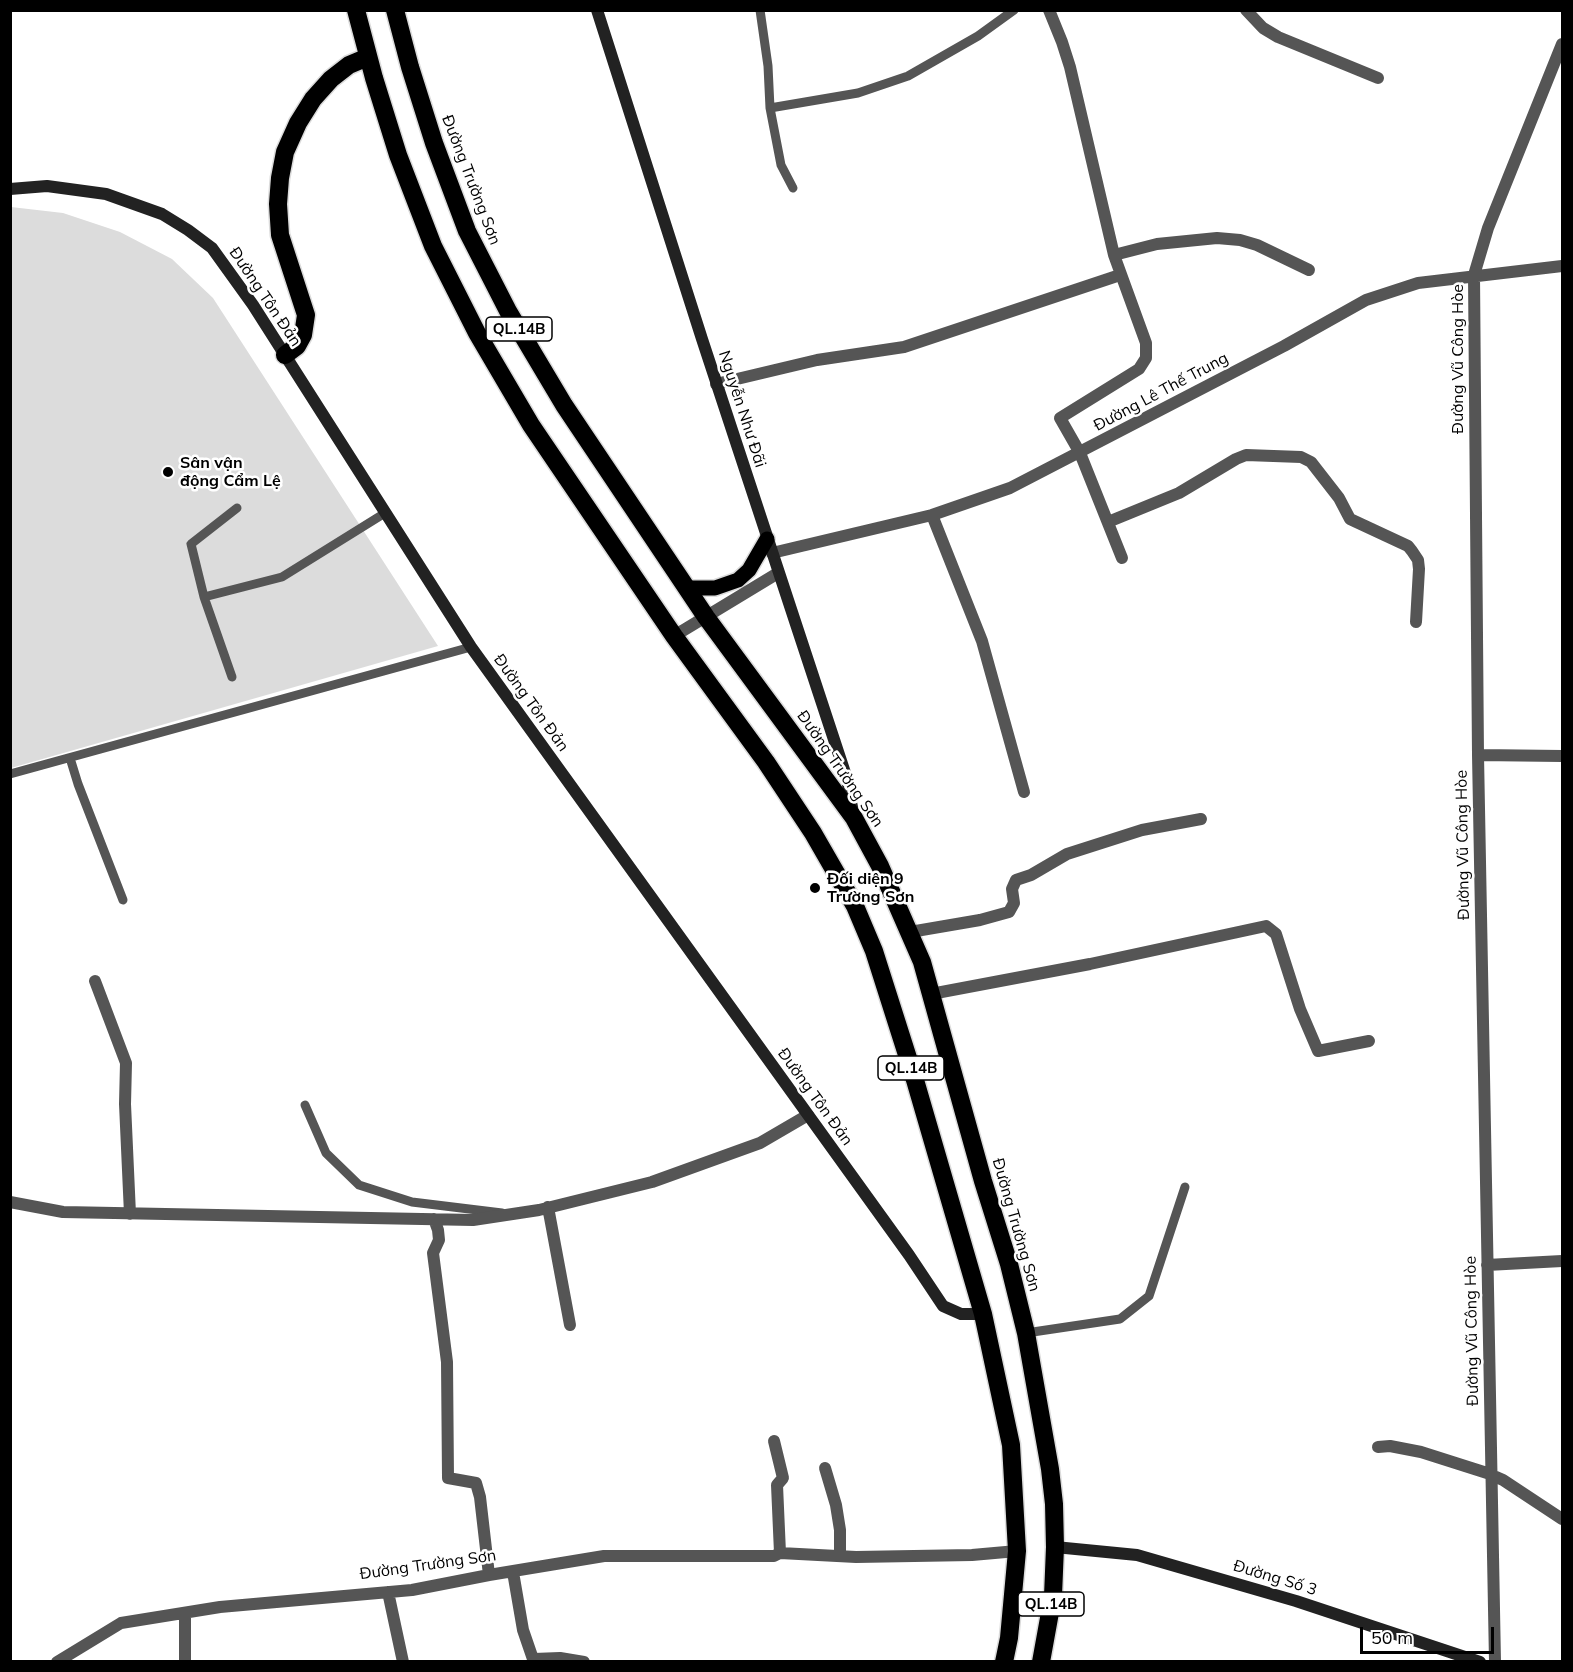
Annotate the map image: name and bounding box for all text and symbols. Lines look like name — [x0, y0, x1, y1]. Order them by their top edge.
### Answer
street label: Đường Trường Sơn — [437, 112, 505, 248]
street label: Đường Tôn Đản — [225, 244, 305, 350]
street label: Đường Vũ Công Hòe — [1448, 284, 1468, 434]
road number: QL.14B — [486, 317, 552, 341]
street label: Nguyễn Như Đãi — [714, 348, 770, 470]
street label: Đường Lê Thế Trung — [1091, 348, 1231, 436]
place label: Sân vận động Cẩm Lệ — [180, 453, 281, 491]
marker: Sân vận động Cẩm Lệ — [161, 465, 175, 479]
street label: Đường Tôn Đản — [489, 651, 573, 755]
street label: Đường Trường Sơn — [793, 707, 887, 831]
street label: Đường Vũ Công Hòe — [1452, 770, 1474, 920]
place label: Đối diện 9 Trường Sơn — [827, 869, 914, 907]
marker: Đối diện 9 Trường Sơn — [808, 881, 822, 895]
street label: Đường Tôn Đản — [773, 1045, 857, 1149]
road number: QL.14B — [878, 1056, 944, 1080]
street label: Đường Trường Sơn — [988, 1156, 1044, 1294]
street label: Đường Vũ Công Hòe — [1461, 1256, 1483, 1406]
street label: Đường Trường Sơn — [358, 1546, 498, 1584]
street label: Đường Số 3 — [1231, 1556, 1319, 1600]
road number: QL.14B — [1018, 1592, 1084, 1616]
scale bar — [1363, 1615, 1496, 1653]
text: 50 m — [1371, 1626, 1413, 1649]

